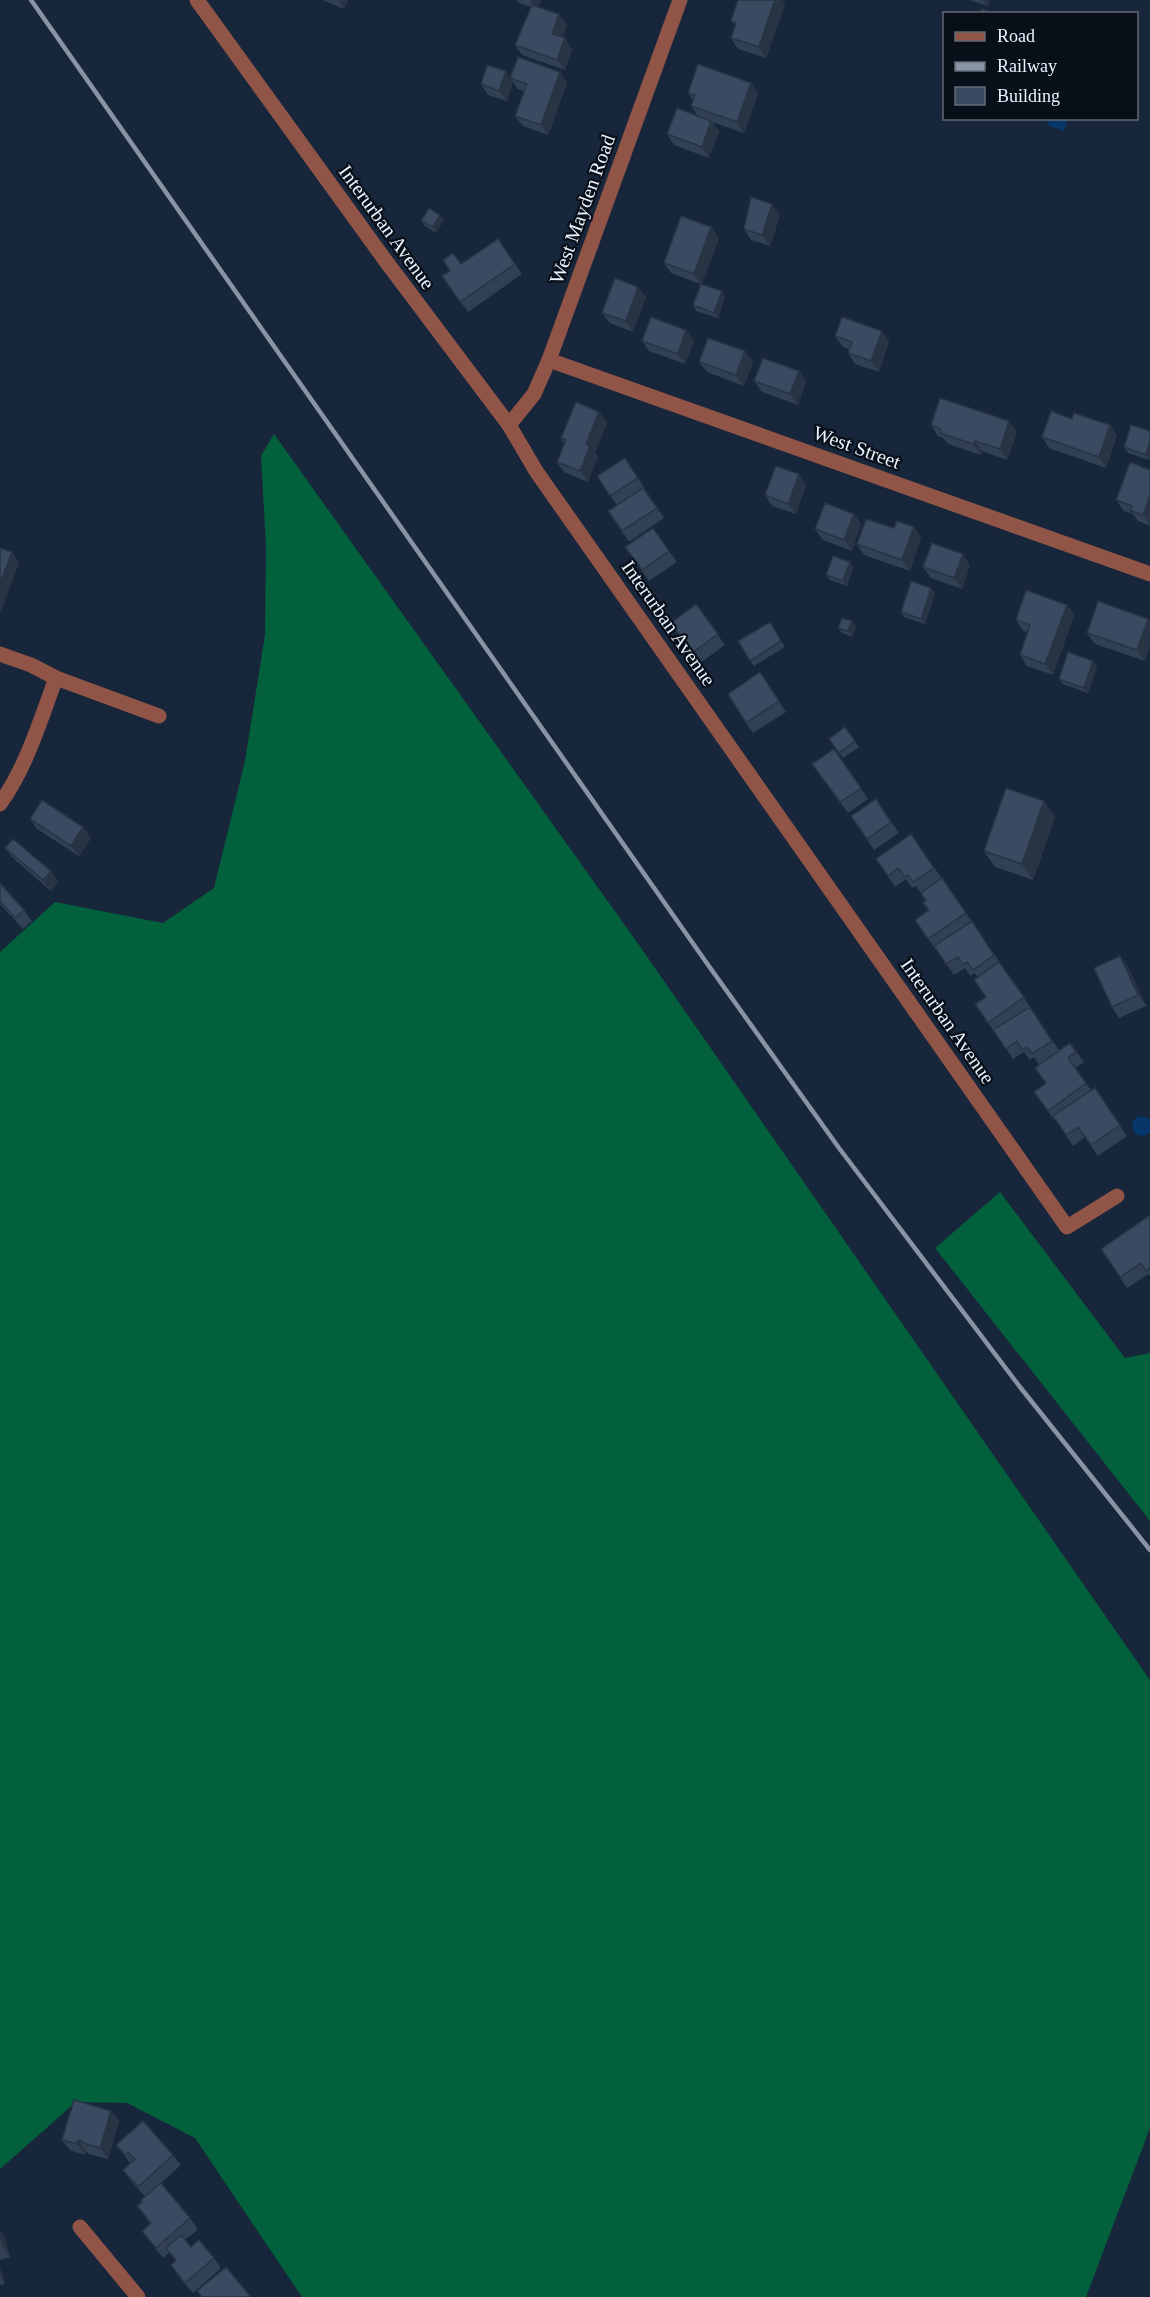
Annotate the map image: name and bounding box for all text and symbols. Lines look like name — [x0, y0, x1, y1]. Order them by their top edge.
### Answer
legend — [943, 12, 1138, 120]
text: Road — [997, 26, 1035, 46]
text: Railway — [997, 56, 1057, 76]
text: Building — [997, 86, 1060, 106]
street label: West Mayden Road — [545, 131, 620, 287]
street label: Interurban Avenue — [335, 161, 439, 293]
street label: West Street — [810, 421, 904, 473]
street label: Interurban Avenue — [618, 556, 720, 690]
street label: Interurban Avenue — [897, 954, 999, 1088]

